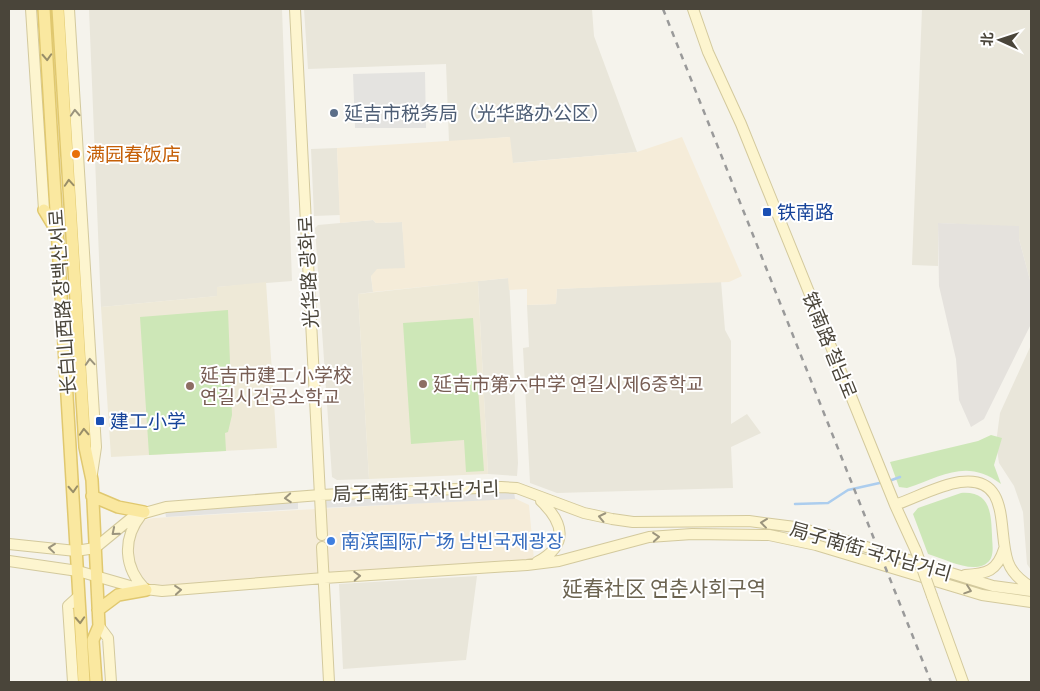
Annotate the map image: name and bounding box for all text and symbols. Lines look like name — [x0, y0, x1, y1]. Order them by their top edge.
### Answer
north arrow — [975, 15, 1025, 65]
text: 北 — [978, 32, 995, 47]
one-way arrow — [42, 54, 53, 62]
place label: 延吉市税务局（光华路办公区） — [344, 101, 610, 124]
marker: 延吉市税务局（光华路办公区） — [328, 107, 340, 119]
one-way arrow — [70, 108, 81, 116]
place label: 满园春饭店 — [86, 142, 181, 165]
marker: 满园春饭店 — [70, 148, 82, 160]
one-way arrow — [63, 179, 74, 187]
place label: 铁南路 — [777, 200, 834, 223]
marker: 铁南路 — [761, 206, 773, 218]
street label: 长白山西路 장백산서로 — [44, 208, 79, 396]
street label: 光华路 광화로 — [293, 215, 322, 329]
street label: 铁南路 철남로 — [799, 288, 862, 402]
one-way arrow — [85, 358, 96, 366]
place label: 延吉市建工小学校 연길시건공소학교 — [200, 363, 352, 408]
place label: 延吉市第六中学 연길시제6중학교 — [433, 372, 704, 395]
marker: 延吉市第六中学 연길시제6중학교 — [417, 378, 429, 390]
marker: 延吉市建工小学校 연길시건공소학교 — [184, 380, 196, 392]
place label: 建工小学 — [110, 409, 186, 432]
marker: 建工小学 — [94, 415, 106, 427]
one-way arrow — [78, 428, 89, 436]
street label: 局子南街 국자남거리 — [332, 476, 500, 505]
one-way arrow — [67, 486, 78, 494]
one-way arrow — [284, 492, 292, 503]
one-way arrow — [598, 512, 607, 523]
street label: 局子南街 국자남거리 — [788, 516, 955, 585]
one-way arrow — [760, 518, 769, 528]
one-way arrow — [112, 526, 121, 535]
place label: 南滨国际广场 남빈국제광장 — [341, 529, 564, 552]
one-way arrow — [652, 532, 660, 543]
marker: 南滨国际广场 남빈국제광장 — [325, 535, 337, 547]
one-way arrow — [47, 543, 55, 554]
one-way arrow — [353, 570, 361, 581]
district label: 延春社区 연춘사회구역 — [562, 575, 766, 600]
one-way arrow — [963, 584, 972, 594]
one-way arrow — [174, 585, 182, 596]
one-way arrow — [75, 616, 86, 624]

